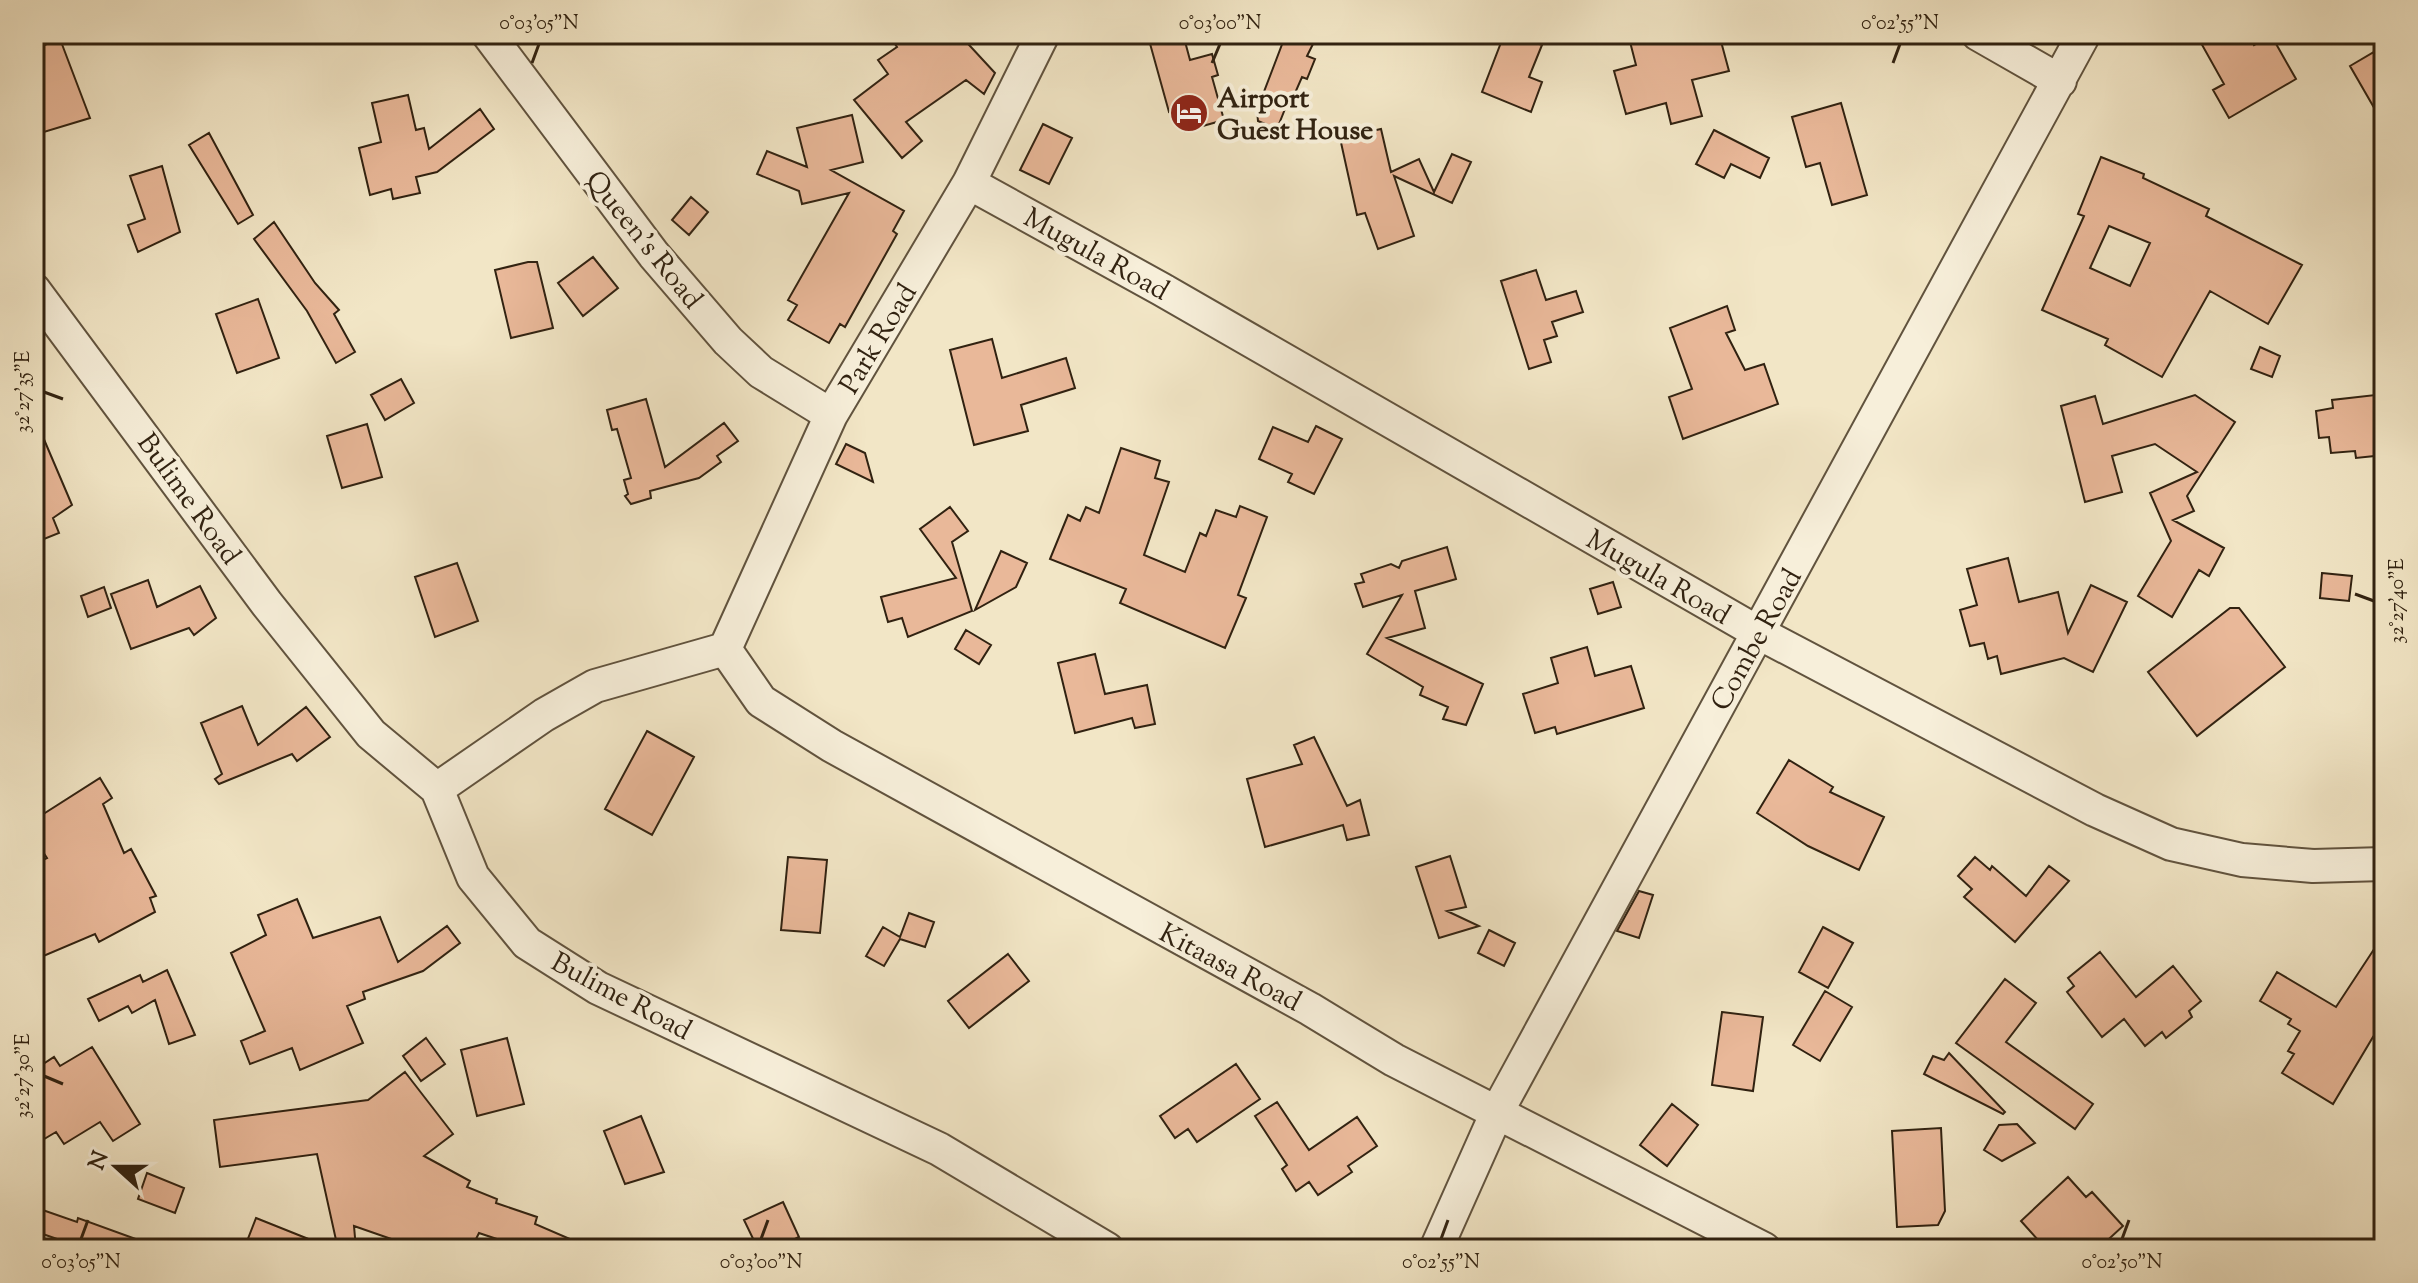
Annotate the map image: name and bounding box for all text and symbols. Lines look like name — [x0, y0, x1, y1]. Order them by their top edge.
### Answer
text: 0°03'05"N — [499, 10, 579, 39]
text: 0°03'00"N — [1179, 10, 1261, 39]
text: 0°02'55"N — [1861, 10, 1939, 39]
place label: Airport Guest House — [1217, 80, 1373, 152]
hotel icon: Airport Guest House — [1168, 92, 1210, 134]
street label: Queen's Road — [574, 163, 711, 319]
street label: Mugula Road — [1015, 199, 1176, 312]
street label: Park Road — [831, 277, 928, 402]
text: 32°27'35"E — [10, 351, 39, 433]
street label: Bulime Road — [126, 426, 249, 574]
street label: Mugula Road — [1578, 521, 1737, 636]
text: 32°27'40"E — [2384, 558, 2413, 644]
street label: Combe Road — [1702, 562, 1813, 719]
street label: Kitaasa Road — [1151, 914, 1308, 1023]
street label: Bulime Road — [543, 944, 698, 1052]
text: 32°27'30"E — [10, 1033, 39, 1119]
north arrow — [76, 1127, 156, 1207]
text: N — [82, 1147, 118, 1175]
text: 0°03'05"N — [41, 1249, 121, 1278]
text: 0°03'00"N — [720, 1249, 802, 1278]
text: 0°02'55"N — [1402, 1249, 1480, 1278]
text: 0°02'50"N — [2082, 1249, 2163, 1278]

